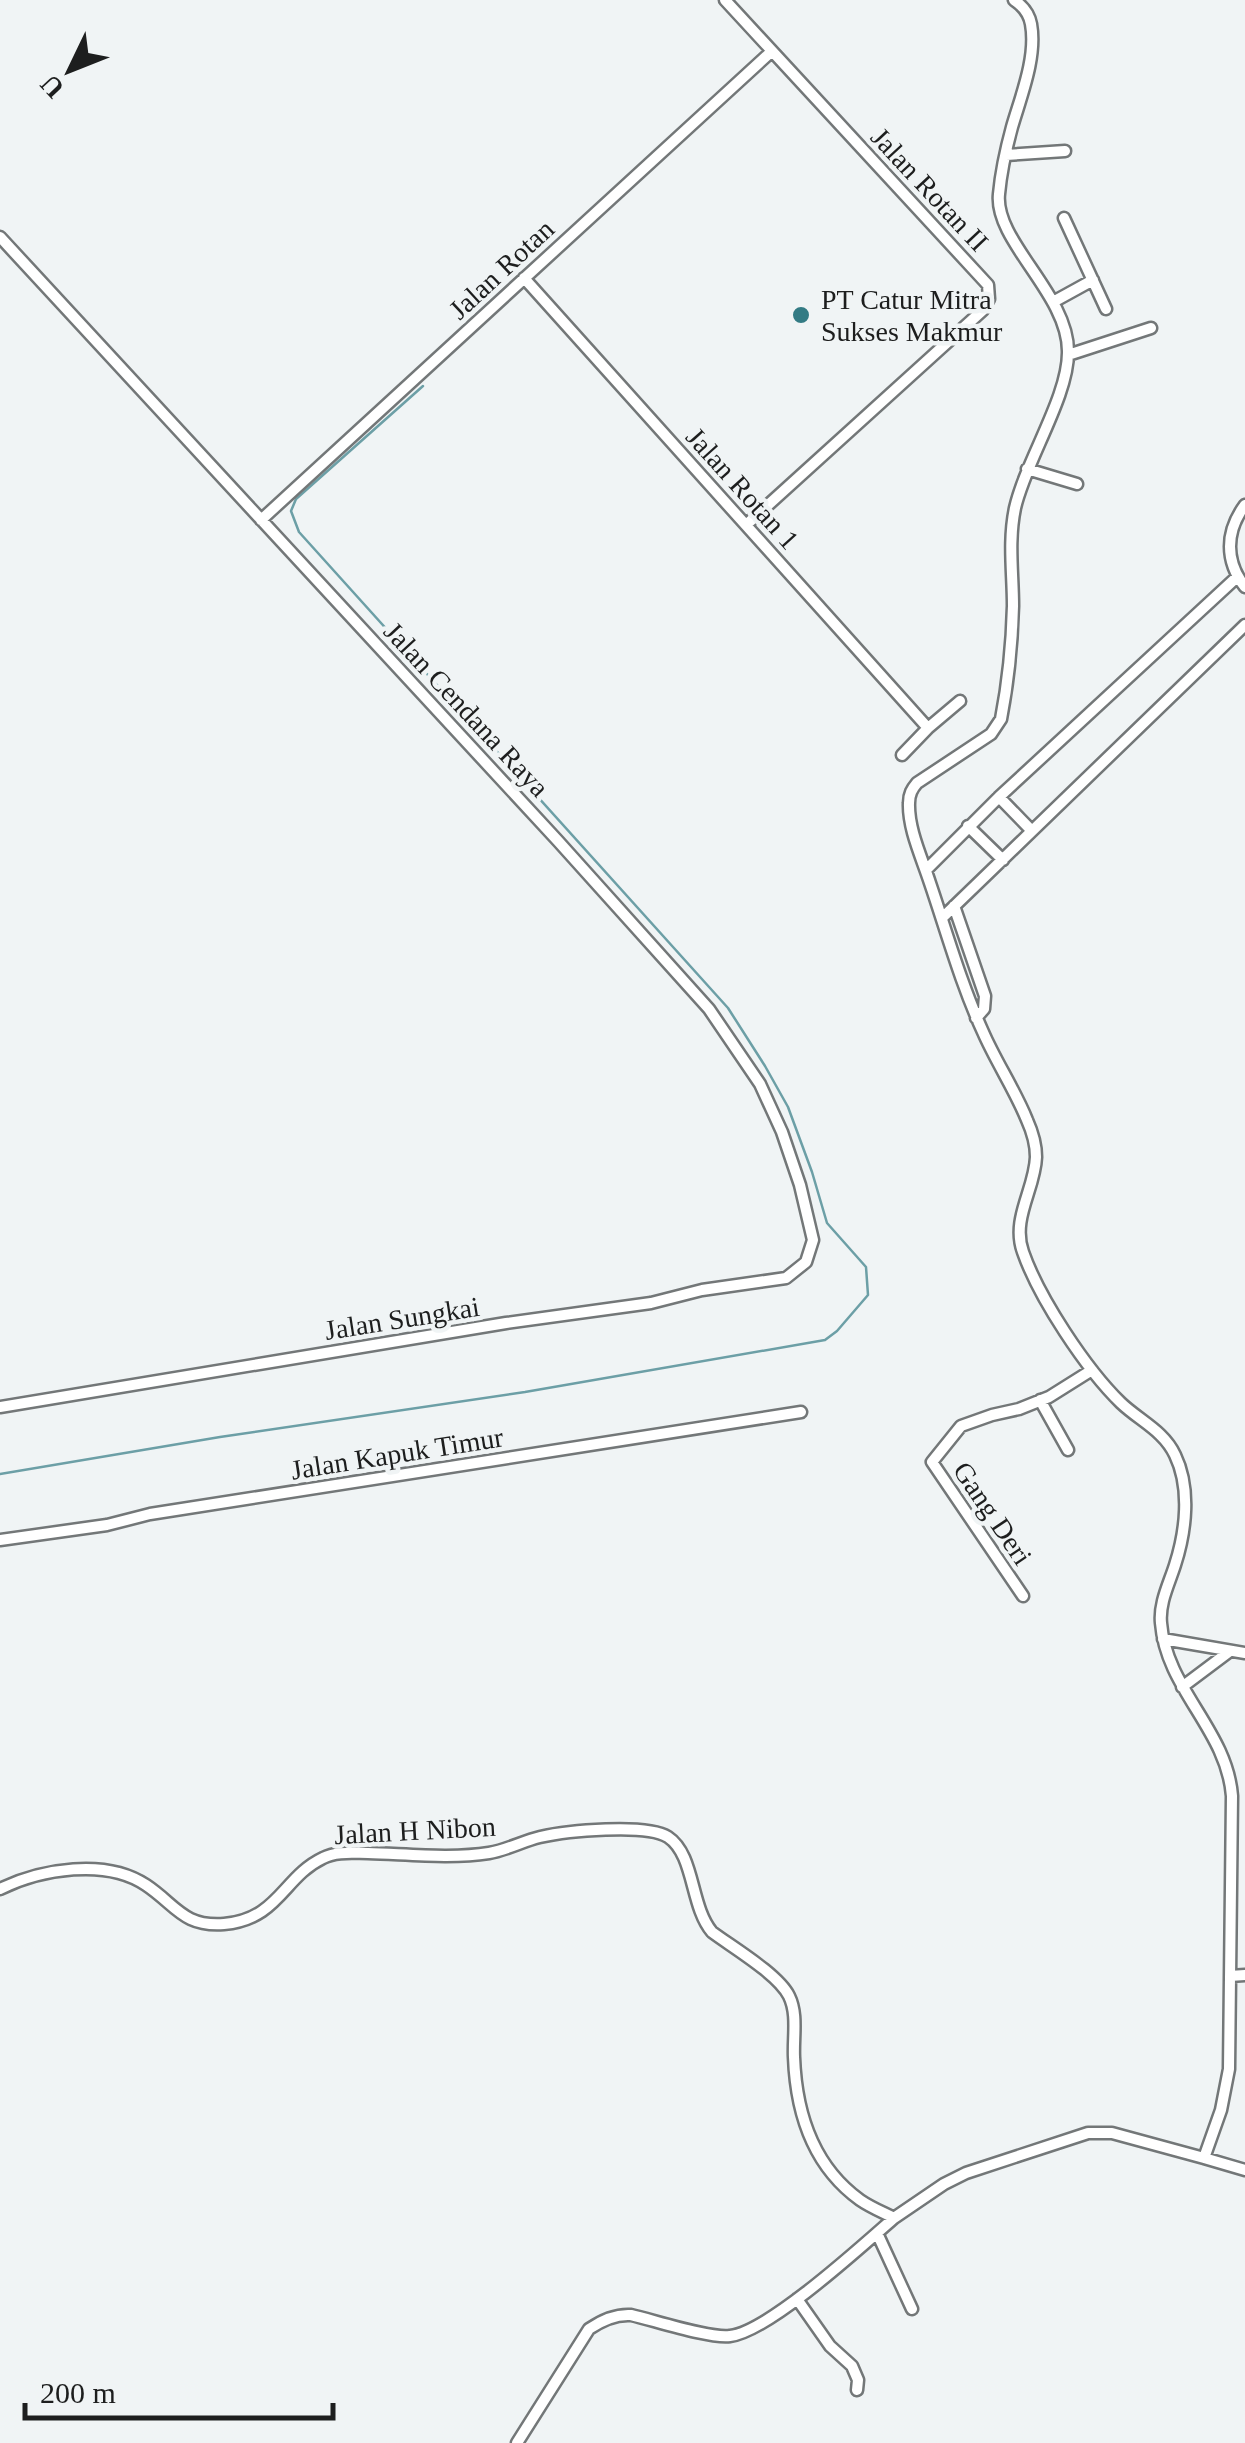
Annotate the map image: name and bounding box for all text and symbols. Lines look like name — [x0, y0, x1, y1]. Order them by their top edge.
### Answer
north arrow — [20, 20, 120, 120]
text: U — [34, 69, 70, 105]
street label: Jalan Rotan II — [865, 121, 995, 257]
street label: Jalan Rotan — [443, 213, 560, 326]
place label: PT Catur Mitra Sukses Makmur — [821, 284, 1003, 347]
marker: PT Catur Mitra Sukses Makmur — [790, 304, 812, 326]
street label: Jalan Rotan 1 — [680, 421, 805, 555]
street label: Jalan Cendana Raya — [378, 616, 556, 803]
street label: Jalan Sungkai — [322, 1291, 482, 1346]
street label: Jalan Kapuk Timur — [289, 1421, 506, 1486]
street label: Gang Deri — [947, 1456, 1038, 1571]
street label: Jalan H Nibon — [333, 1811, 497, 1850]
scale bar — [25, 2358, 332, 2420]
text: 200 m — [40, 2376, 116, 2409]

